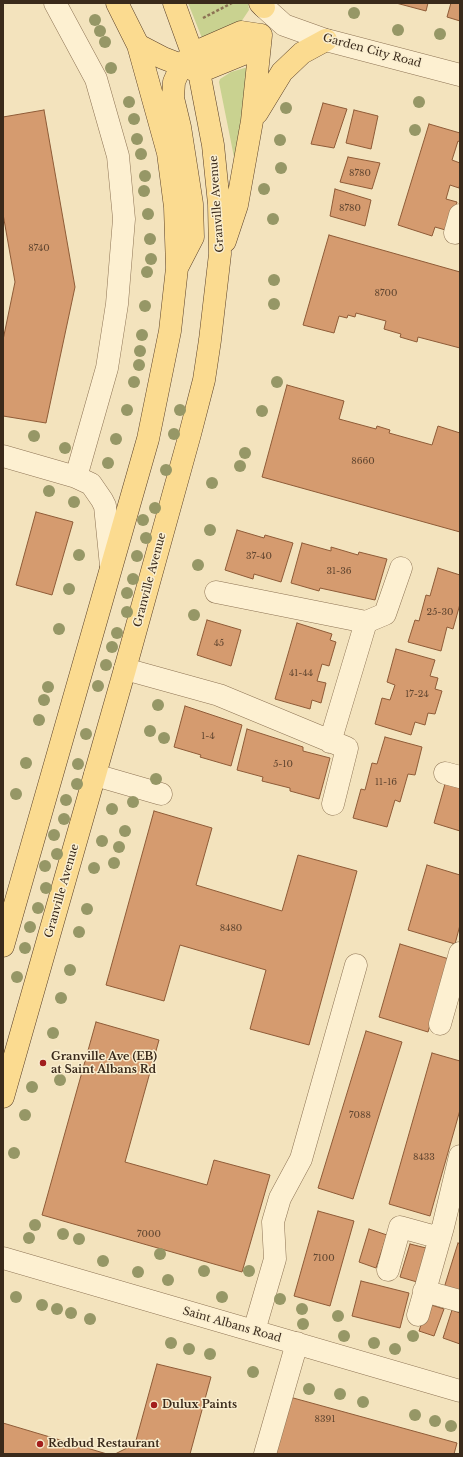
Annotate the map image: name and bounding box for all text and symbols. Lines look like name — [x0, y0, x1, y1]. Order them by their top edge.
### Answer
street label: Garden City Road — [321, 31, 423, 71]
street label: Granville Avenue — [207, 155, 227, 253]
house number: 8780 — [349, 168, 371, 178]
house number: 8780 — [339, 203, 361, 213]
house number: 8740 — [28, 243, 50, 253]
house number: 8700 — [375, 288, 397, 298]
house number: 8660 — [351, 456, 375, 466]
street label: Granville Avenue — [131, 531, 169, 629]
house number: 37-40 — [246, 551, 272, 561]
house number: 31-36 — [326, 566, 352, 576]
house number: 25-30 — [427, 607, 453, 617]
house number: 45 — [214, 638, 224, 648]
house number: 41-44 — [289, 668, 313, 678]
house number: 17-24 — [405, 689, 429, 699]
house number: 1-4 — [201, 731, 215, 741]
house number: 5-10 — [273, 759, 293, 769]
house number: 11-16 — [375, 777, 397, 787]
street label: Granville Avenue — [42, 842, 82, 940]
house number: 8480 — [220, 923, 242, 933]
place label: Granville Ave (EB) at Saint Albans Rd — [51, 1050, 157, 1076]
marker: Granville Ave (EB) at Saint Albans Rd — [38, 1058, 48, 1068]
house number: 7088 — [349, 1110, 371, 1120]
house number: 8433 — [413, 1152, 435, 1162]
house number: 7000 — [137, 1229, 161, 1239]
house number: 7100 — [313, 1253, 335, 1263]
street label: Saint Albans Road — [181, 1305, 283, 1345]
place label: Dulux Paints — [162, 1398, 237, 1412]
marker: Dulux Paints — [149, 1400, 159, 1410]
house number: 8391 — [315, 1414, 335, 1424]
place label: Redbud Restaurant — [48, 1437, 160, 1451]
marker: Redbud Restaurant — [35, 1439, 45, 1449]

